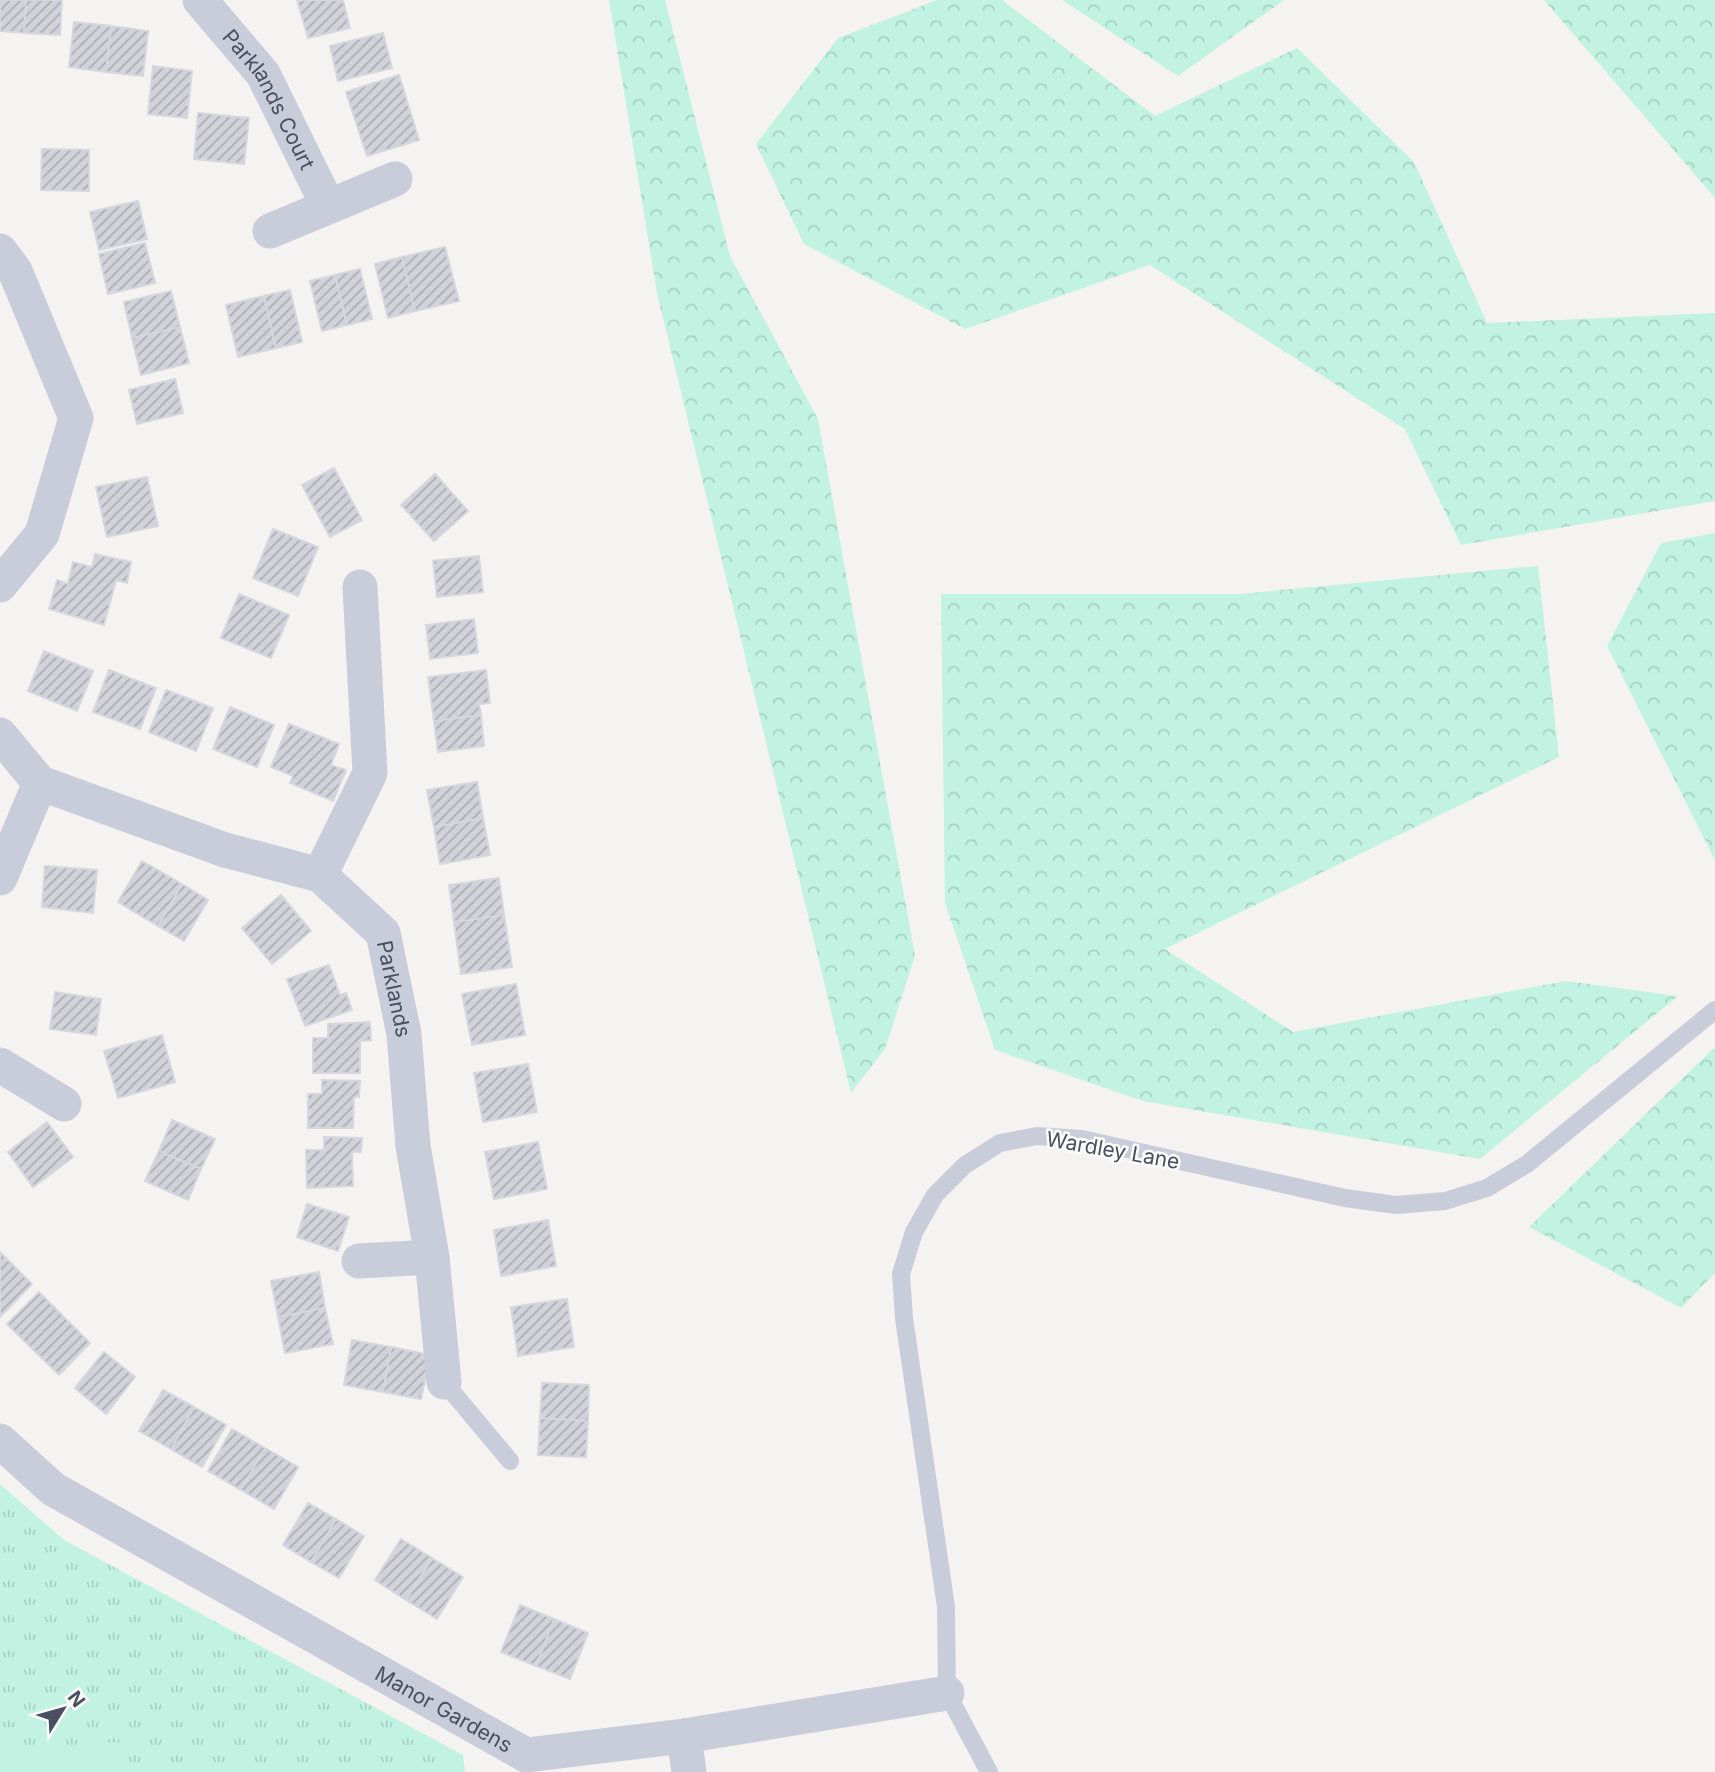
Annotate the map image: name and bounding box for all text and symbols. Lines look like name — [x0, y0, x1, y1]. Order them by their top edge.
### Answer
street label: Parklands Court — [218, 24, 320, 173]
street label: Parklands — [372, 938, 417, 1039]
street label: Wardley Lane — [1044, 1126, 1182, 1174]
street label: Manor Gardens — [371, 1660, 517, 1757]
north arrow — [28, 1674, 98, 1744]
text: N — [63, 1686, 90, 1712]

